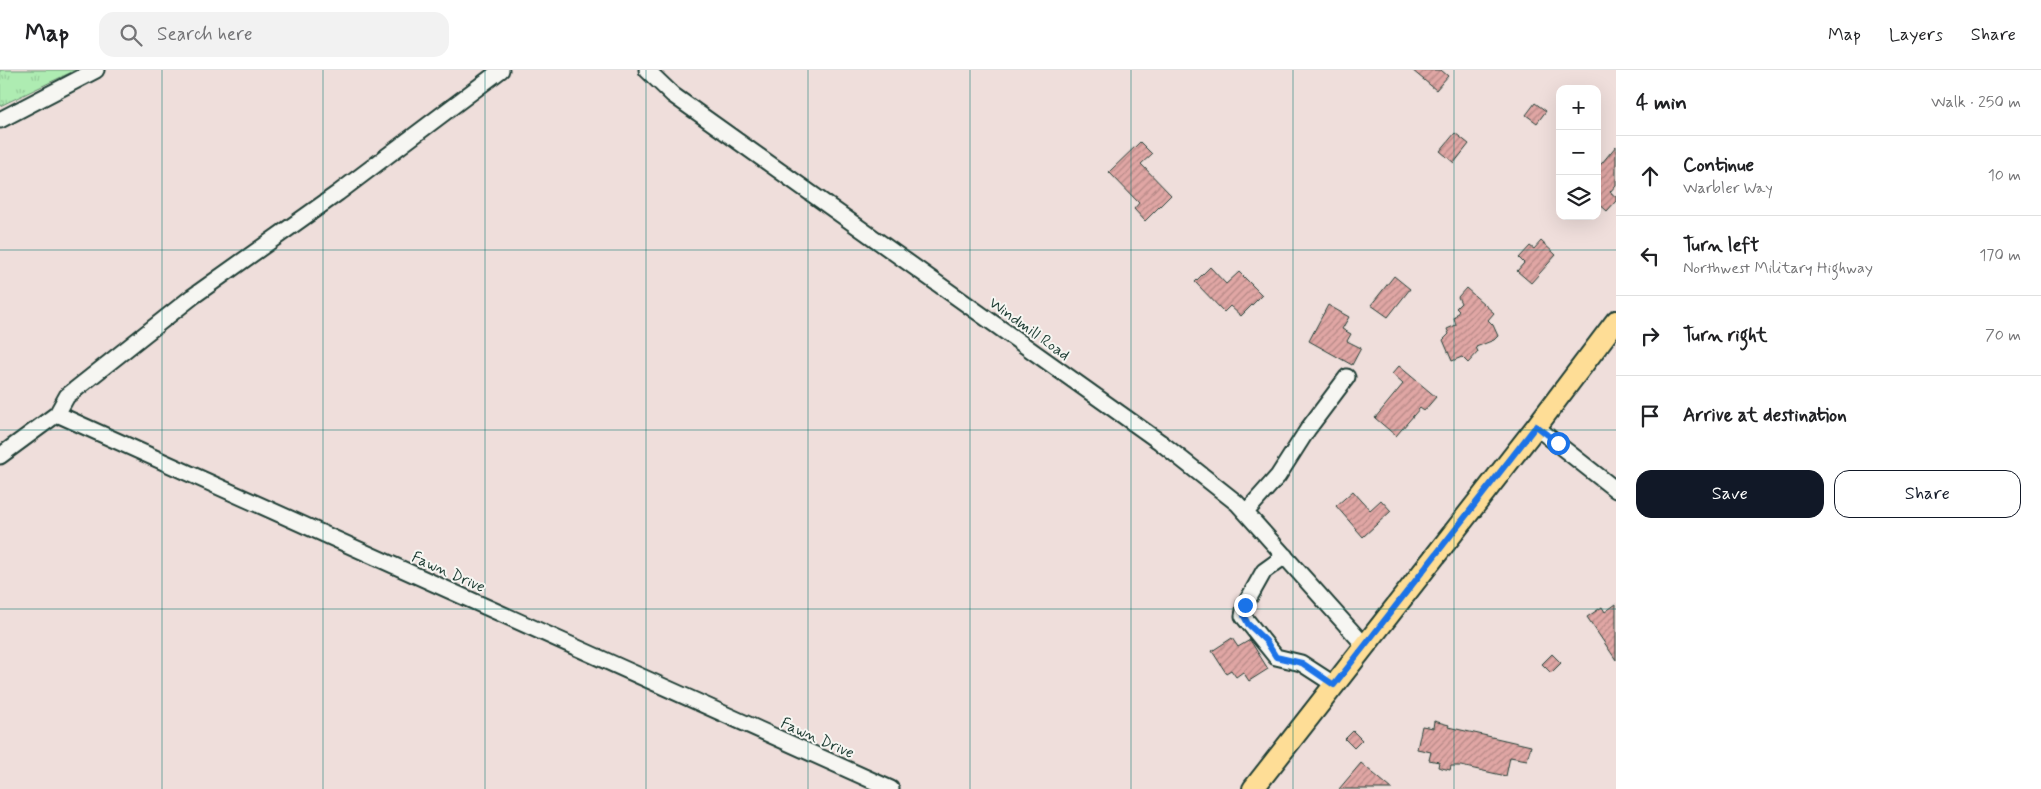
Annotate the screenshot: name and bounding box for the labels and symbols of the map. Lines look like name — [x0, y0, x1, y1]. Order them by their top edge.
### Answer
street label: Windmill Road — [984, 293, 1074, 366]
route start — [1547, 432, 1570, 455]
street label: Fawn Drive — [408, 547, 489, 598]
route end — [1234, 594, 1257, 617]
street label: Fawn Drive — [777, 713, 858, 764]

